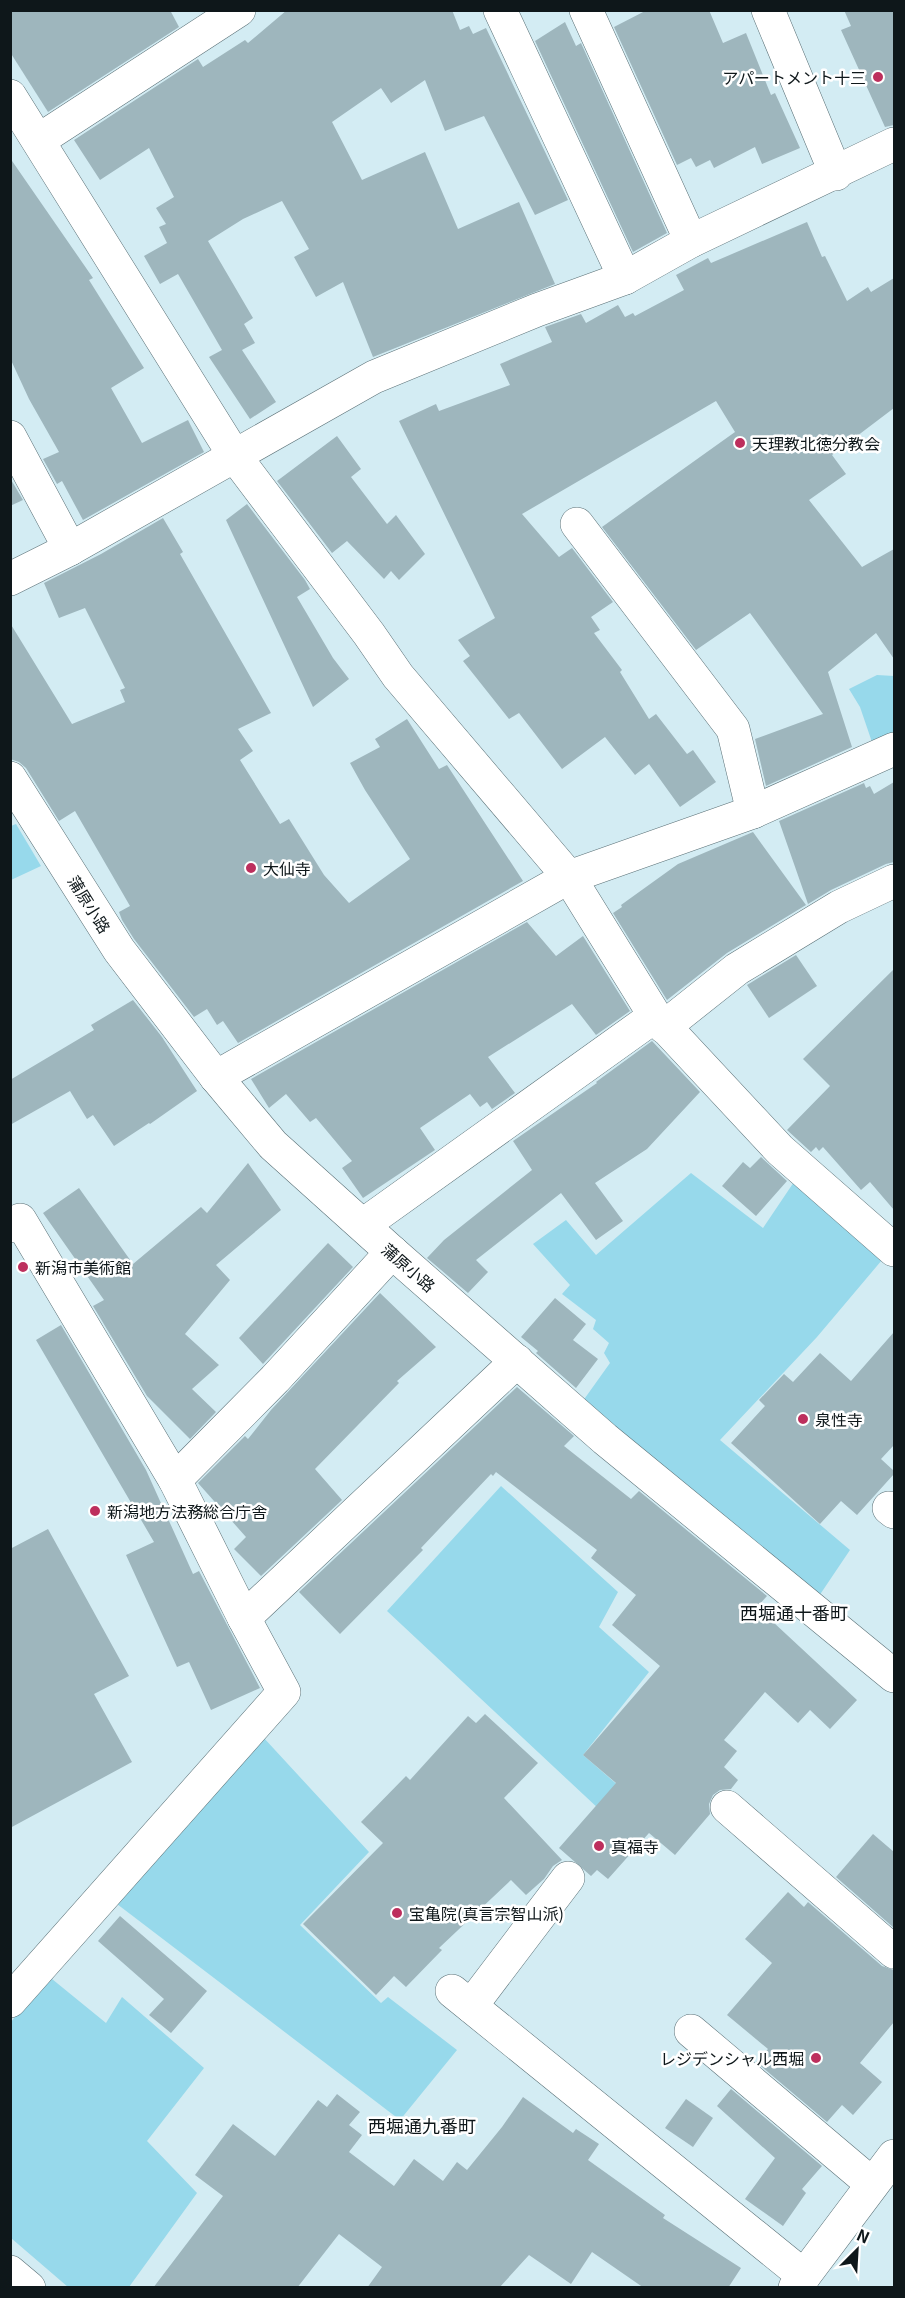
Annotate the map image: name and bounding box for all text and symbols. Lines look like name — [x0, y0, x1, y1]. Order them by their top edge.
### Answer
place label: アパートメント十三 — [722, 65, 866, 89]
marker: アパートメント十三 — [871, 70, 885, 84]
place label: 天理教北徳分教会 — [752, 431, 880, 455]
marker: 天理教北徳分教会 — [733, 436, 747, 450]
place label: 大仙寺 — [263, 856, 311, 880]
marker: 大仙寺 — [244, 861, 258, 875]
street label: 蒲原小路 — [63, 870, 117, 938]
street label: 蒲原小路 — [377, 1237, 441, 1297]
place label: 新潟市美術館 — [35, 1255, 131, 1279]
marker: 新潟市美術館 — [16, 1260, 30, 1274]
place label: 泉性寺 — [815, 1407, 863, 1431]
marker: 泉性寺 — [796, 1412, 810, 1426]
place label: 新潟地方法務総合庁舎 — [107, 1499, 267, 1523]
marker: 新潟地方法務総合庁舎 — [88, 1504, 102, 1518]
district label: 西堀通十番町 — [740, 1599, 848, 1625]
place label: 真福寺 — [611, 1834, 659, 1858]
marker: 真福寺 — [592, 1839, 606, 1853]
place label: 宝亀院(真言宗智山派) — [409, 1901, 564, 1925]
marker: 宝亀院(真言宗智山派) — [390, 1906, 404, 1920]
place label: レジデンシャル西堀 — [660, 2046, 804, 2070]
marker: レジデンシャル西堀 — [809, 2051, 823, 2065]
district label: 西堀通九番町 — [368, 2112, 476, 2138]
north arrow — [827, 2220, 887, 2280]
text: N — [853, 2222, 874, 2249]

